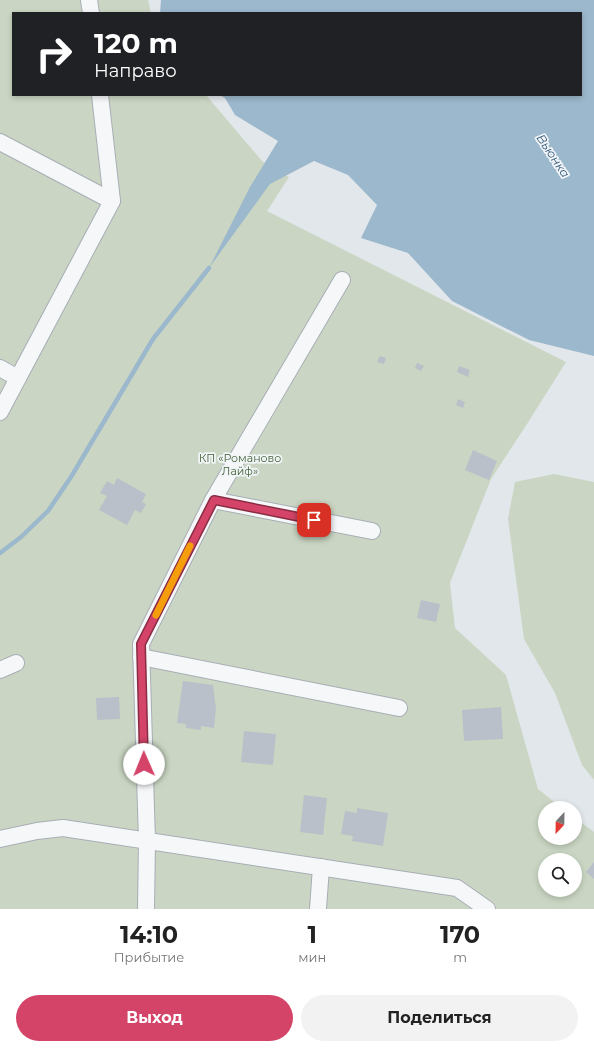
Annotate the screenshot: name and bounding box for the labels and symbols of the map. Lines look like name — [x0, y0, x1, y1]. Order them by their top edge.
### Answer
water label: Вьюнка — [533, 131, 573, 180]
park label: КП «Романово Лайф» — [199, 451, 281, 478]
pin — [297, 503, 331, 537]
position arrow — [123, 743, 165, 785]
north arrow — [538, 801, 582, 845]

